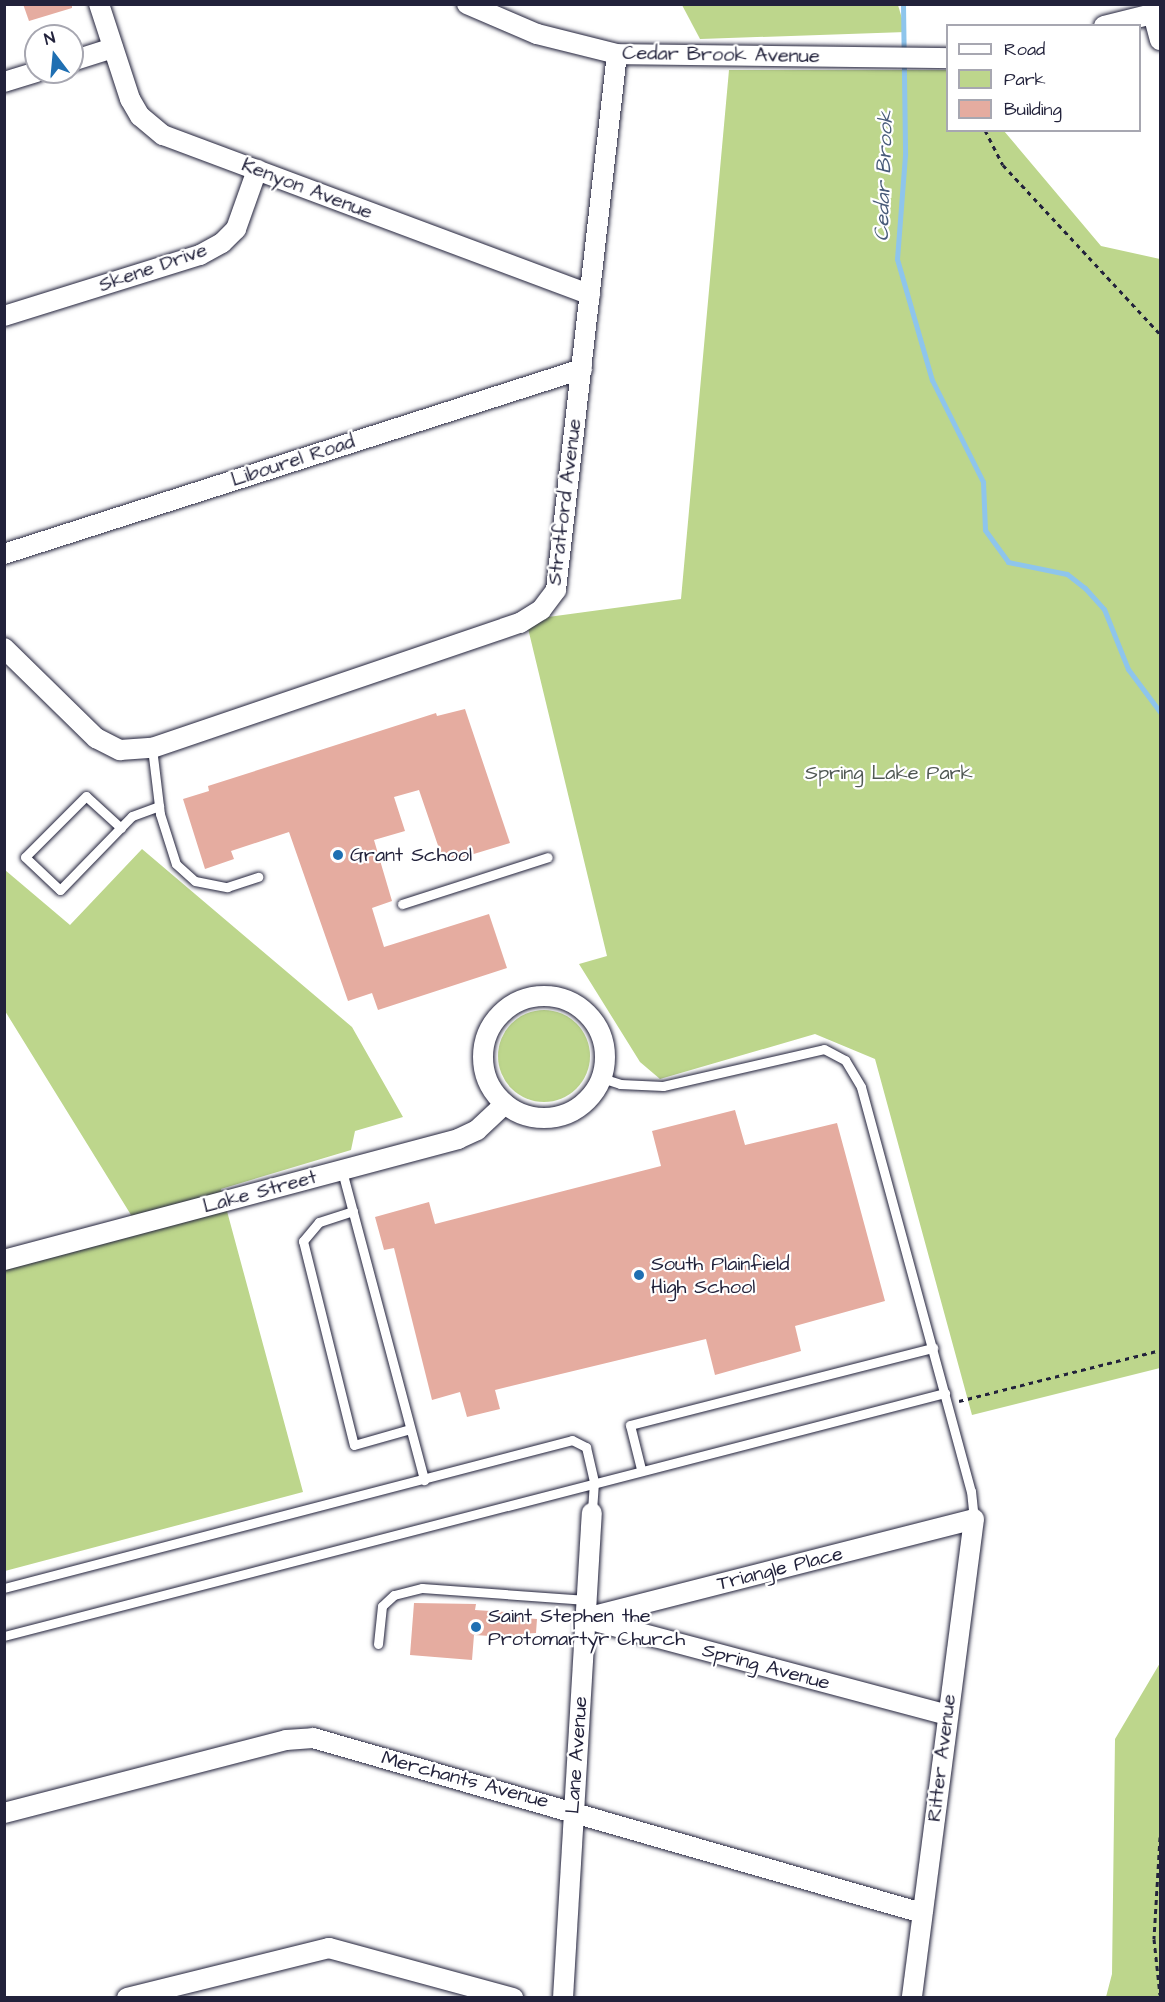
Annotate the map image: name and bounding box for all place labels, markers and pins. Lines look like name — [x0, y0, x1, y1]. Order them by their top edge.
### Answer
place label: Grant School — [350, 843, 472, 867]
marker: Grant School — [331, 848, 345, 862]
place label: South Plainfield High School — [651, 1252, 789, 1299]
marker: South Plainfield High School — [632, 1268, 646, 1282]
place label: Saint Stephen the Protomartyr Church — [488, 1604, 685, 1651]
marker: Saint Stephen the Protomartyr Church — [469, 1620, 483, 1634]

